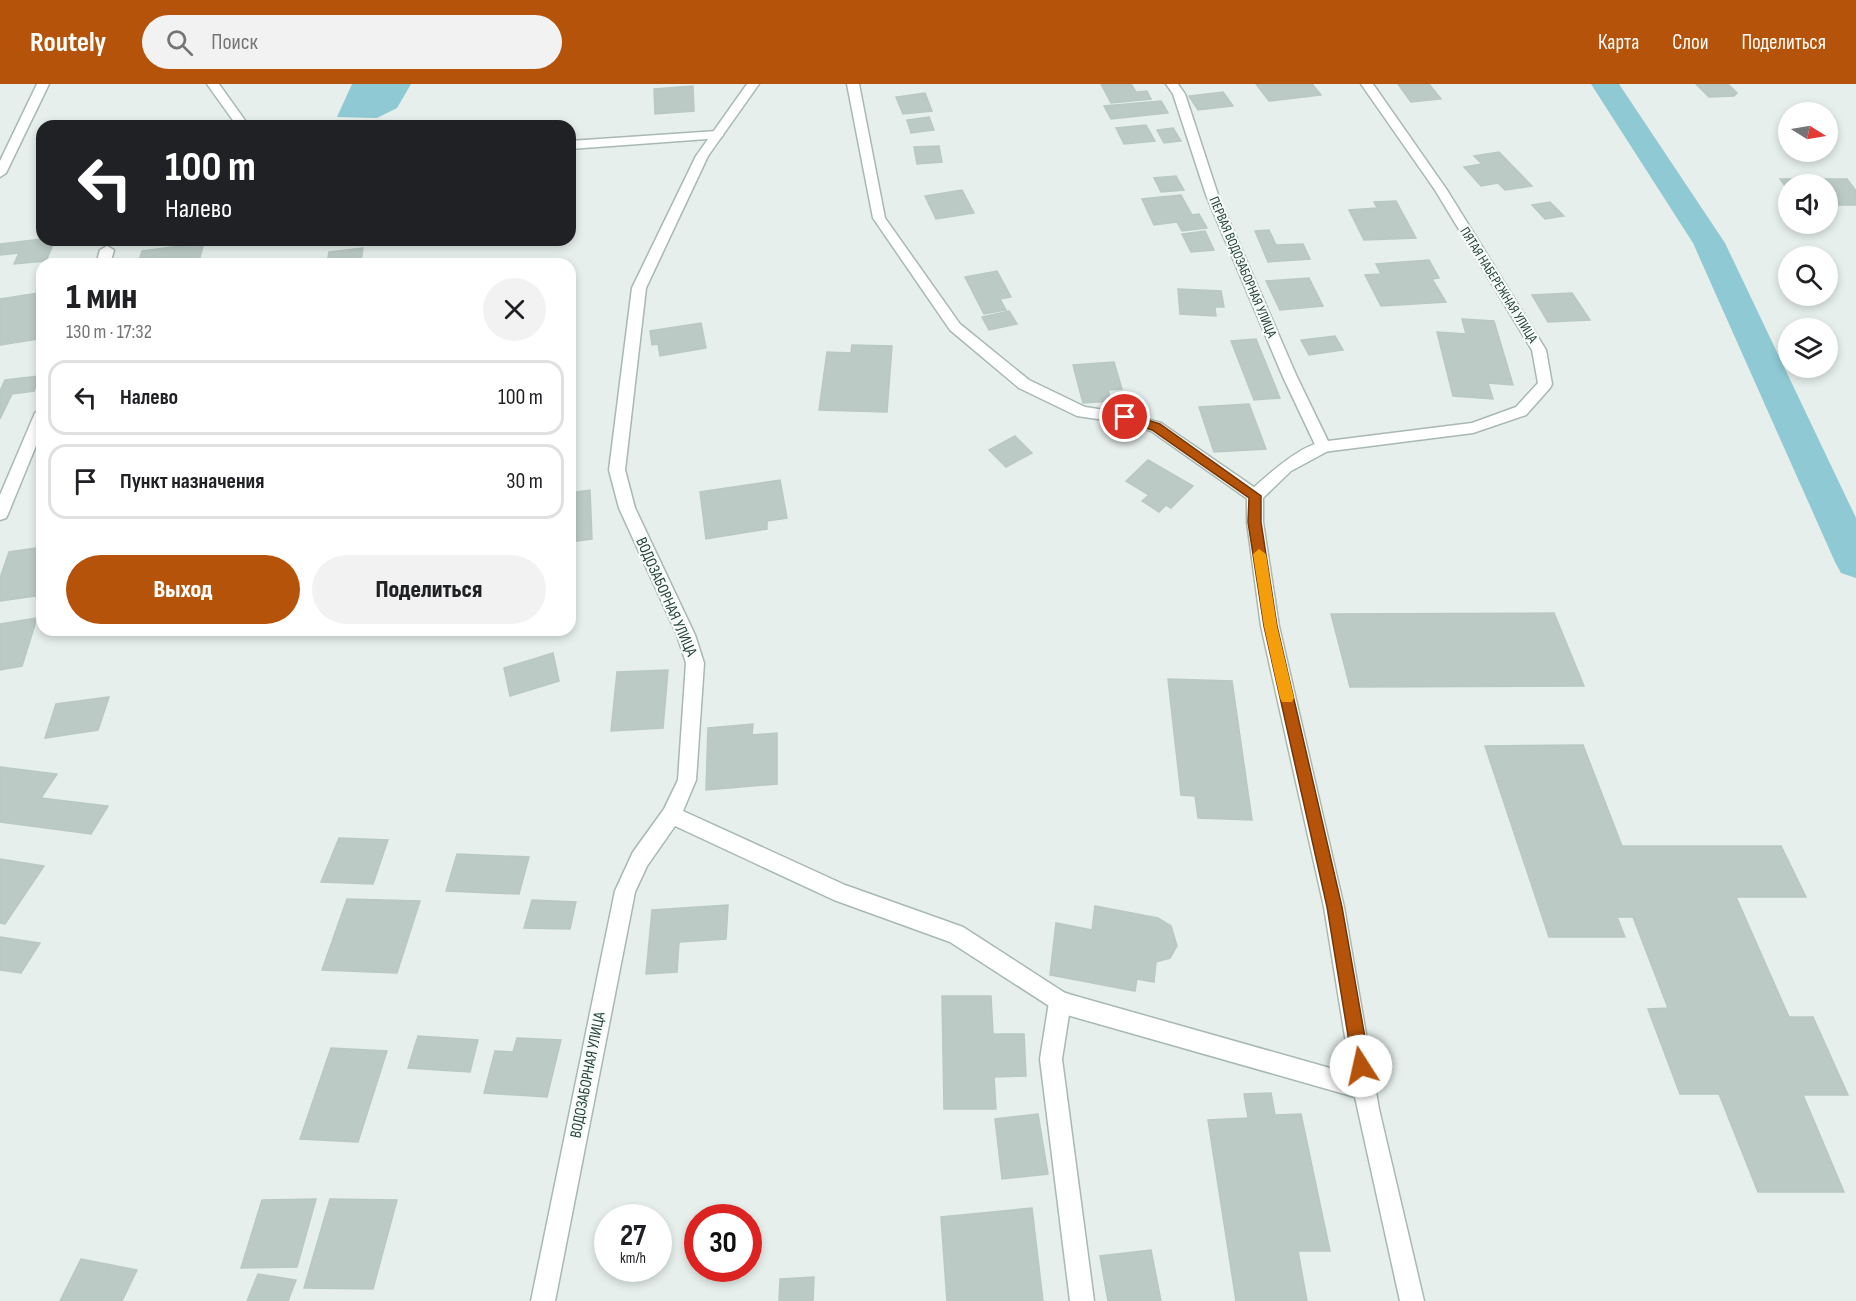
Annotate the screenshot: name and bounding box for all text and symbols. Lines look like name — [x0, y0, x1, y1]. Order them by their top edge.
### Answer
search box — [142, 15, 562, 69]
text: Routely — [30, 26, 106, 59]
icon: search — [163, 26, 196, 59]
text: Поиск — [211, 29, 258, 56]
text: Карта — [1598, 30, 1639, 55]
text: Слои — [1672, 30, 1708, 55]
text: Поделиться — [1741, 30, 1826, 55]
north arrow — [1778, 102, 1838, 162]
map controls — [1778, 102, 1838, 378]
text: 100 m — [165, 142, 256, 193]
icon: left — [66, 144, 144, 222]
button: sound — [1778, 174, 1838, 234]
text: Налево — [165, 193, 232, 225]
street label: ПЕРВАЯ ВОДОЗАБОРНАЯ УЛИЦА — [1206, 194, 1281, 341]
street label: ПЯТАЯ НАБЕРЕЖНАЯ УЛИЦА — [1456, 224, 1542, 347]
button: search — [1778, 246, 1838, 306]
text: 1 мин — [66, 276, 137, 319]
button: close — [483, 278, 546, 341]
button: layers — [1778, 318, 1838, 378]
text: 130 m · 17:32 — [66, 320, 152, 344]
icon: left — [69, 381, 102, 414]
text: Налево — [120, 384, 178, 411]
text: 100 m — [498, 384, 543, 411]
pin — [1099, 391, 1150, 442]
icon: arrive — [1108, 400, 1141, 433]
icon: arrive — [69, 465, 102, 498]
text: Пункт назначения — [120, 468, 264, 495]
text: 30 m — [506, 468, 543, 495]
street label: ВОДОЗАБОРНАЯ УЛИЦА — [631, 535, 701, 660]
button: Выход — [66, 555, 300, 624]
button: Поделиться — [312, 555, 546, 624]
street label: ВОДОЗАБОРНАЯ УЛИЦА — [566, 1010, 610, 1140]
position arrow — [1329, 1034, 1393, 1098]
speed limit sign: 30 — [684, 1204, 762, 1282]
text: 27 — [620, 1218, 646, 1254]
text: km/h — [620, 1249, 646, 1268]

